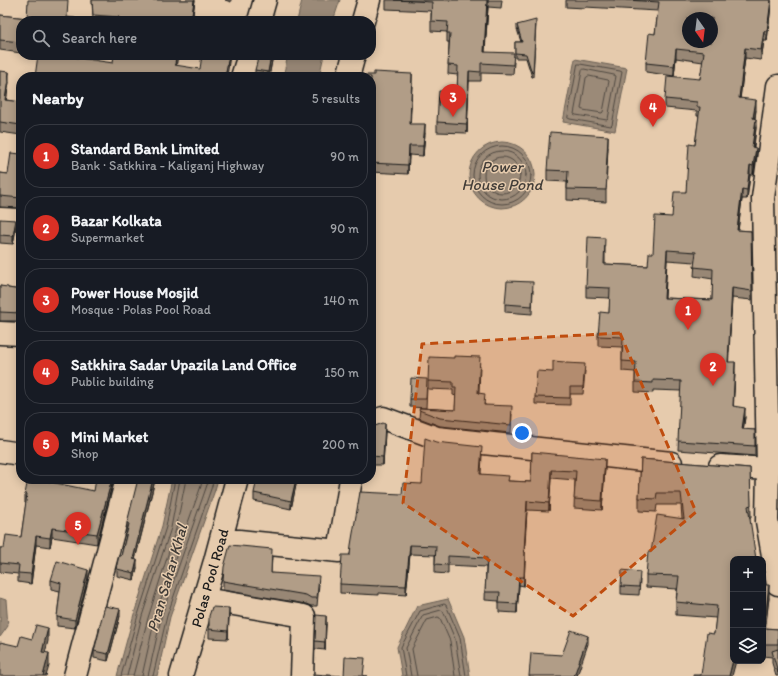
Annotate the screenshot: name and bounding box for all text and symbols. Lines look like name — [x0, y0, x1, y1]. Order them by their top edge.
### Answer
north arrow — [682, 12, 718, 48]
search box — [16, 16, 376, 60]
icon: search — [30, 27, 52, 49]
text: Search here — [62, 29, 137, 47]
pin: 3 — [440, 84, 466, 117]
text: Nearby — [32, 88, 84, 108]
text: 5 results — [312, 91, 360, 106]
pin: 4 — [640, 94, 666, 127]
text: Standard Bank Limited — [71, 140, 219, 158]
text: 1 — [43, 149, 49, 164]
text: 90 m — [330, 149, 359, 164]
water label: Power House Pond — [462, 157, 544, 194]
text: Bank · Satkhira - Kaliganj Highway — [71, 158, 264, 173]
text: Bazar Kolkata — [71, 212, 162, 230]
text: 2 — [43, 221, 49, 236]
text: 90 m — [330, 221, 359, 236]
text: Supermarket — [71, 230, 144, 245]
text: Power House Mosjid — [71, 284, 198, 302]
text: 3 — [42, 293, 50, 308]
text: 140 m — [323, 293, 359, 308]
pin: 1 — [675, 297, 701, 330]
text: Mosque · Polas Pool Road — [71, 302, 211, 317]
pin: 2 — [700, 353, 726, 386]
text: Satkhira Sadar Upazila Land Office — [71, 356, 297, 374]
text: 4 — [42, 365, 50, 380]
text: 150 m — [324, 365, 359, 380]
text: Public building — [71, 374, 154, 389]
your location — [512, 423, 532, 443]
text: Mini Market — [71, 428, 148, 446]
text: 5 — [43, 437, 49, 452]
text: 200 m — [322, 437, 359, 452]
text: Shop — [71, 446, 98, 461]
pin: 5 — [65, 512, 91, 545]
water label: Pran Sahar Khal — [143, 521, 192, 634]
street label: Polas Pool Road — [187, 526, 233, 629]
map controls — [730, 556, 766, 664]
button: + — [730, 556, 766, 592]
button: − — [730, 592, 766, 628]
button: layers — [730, 628, 766, 664]

